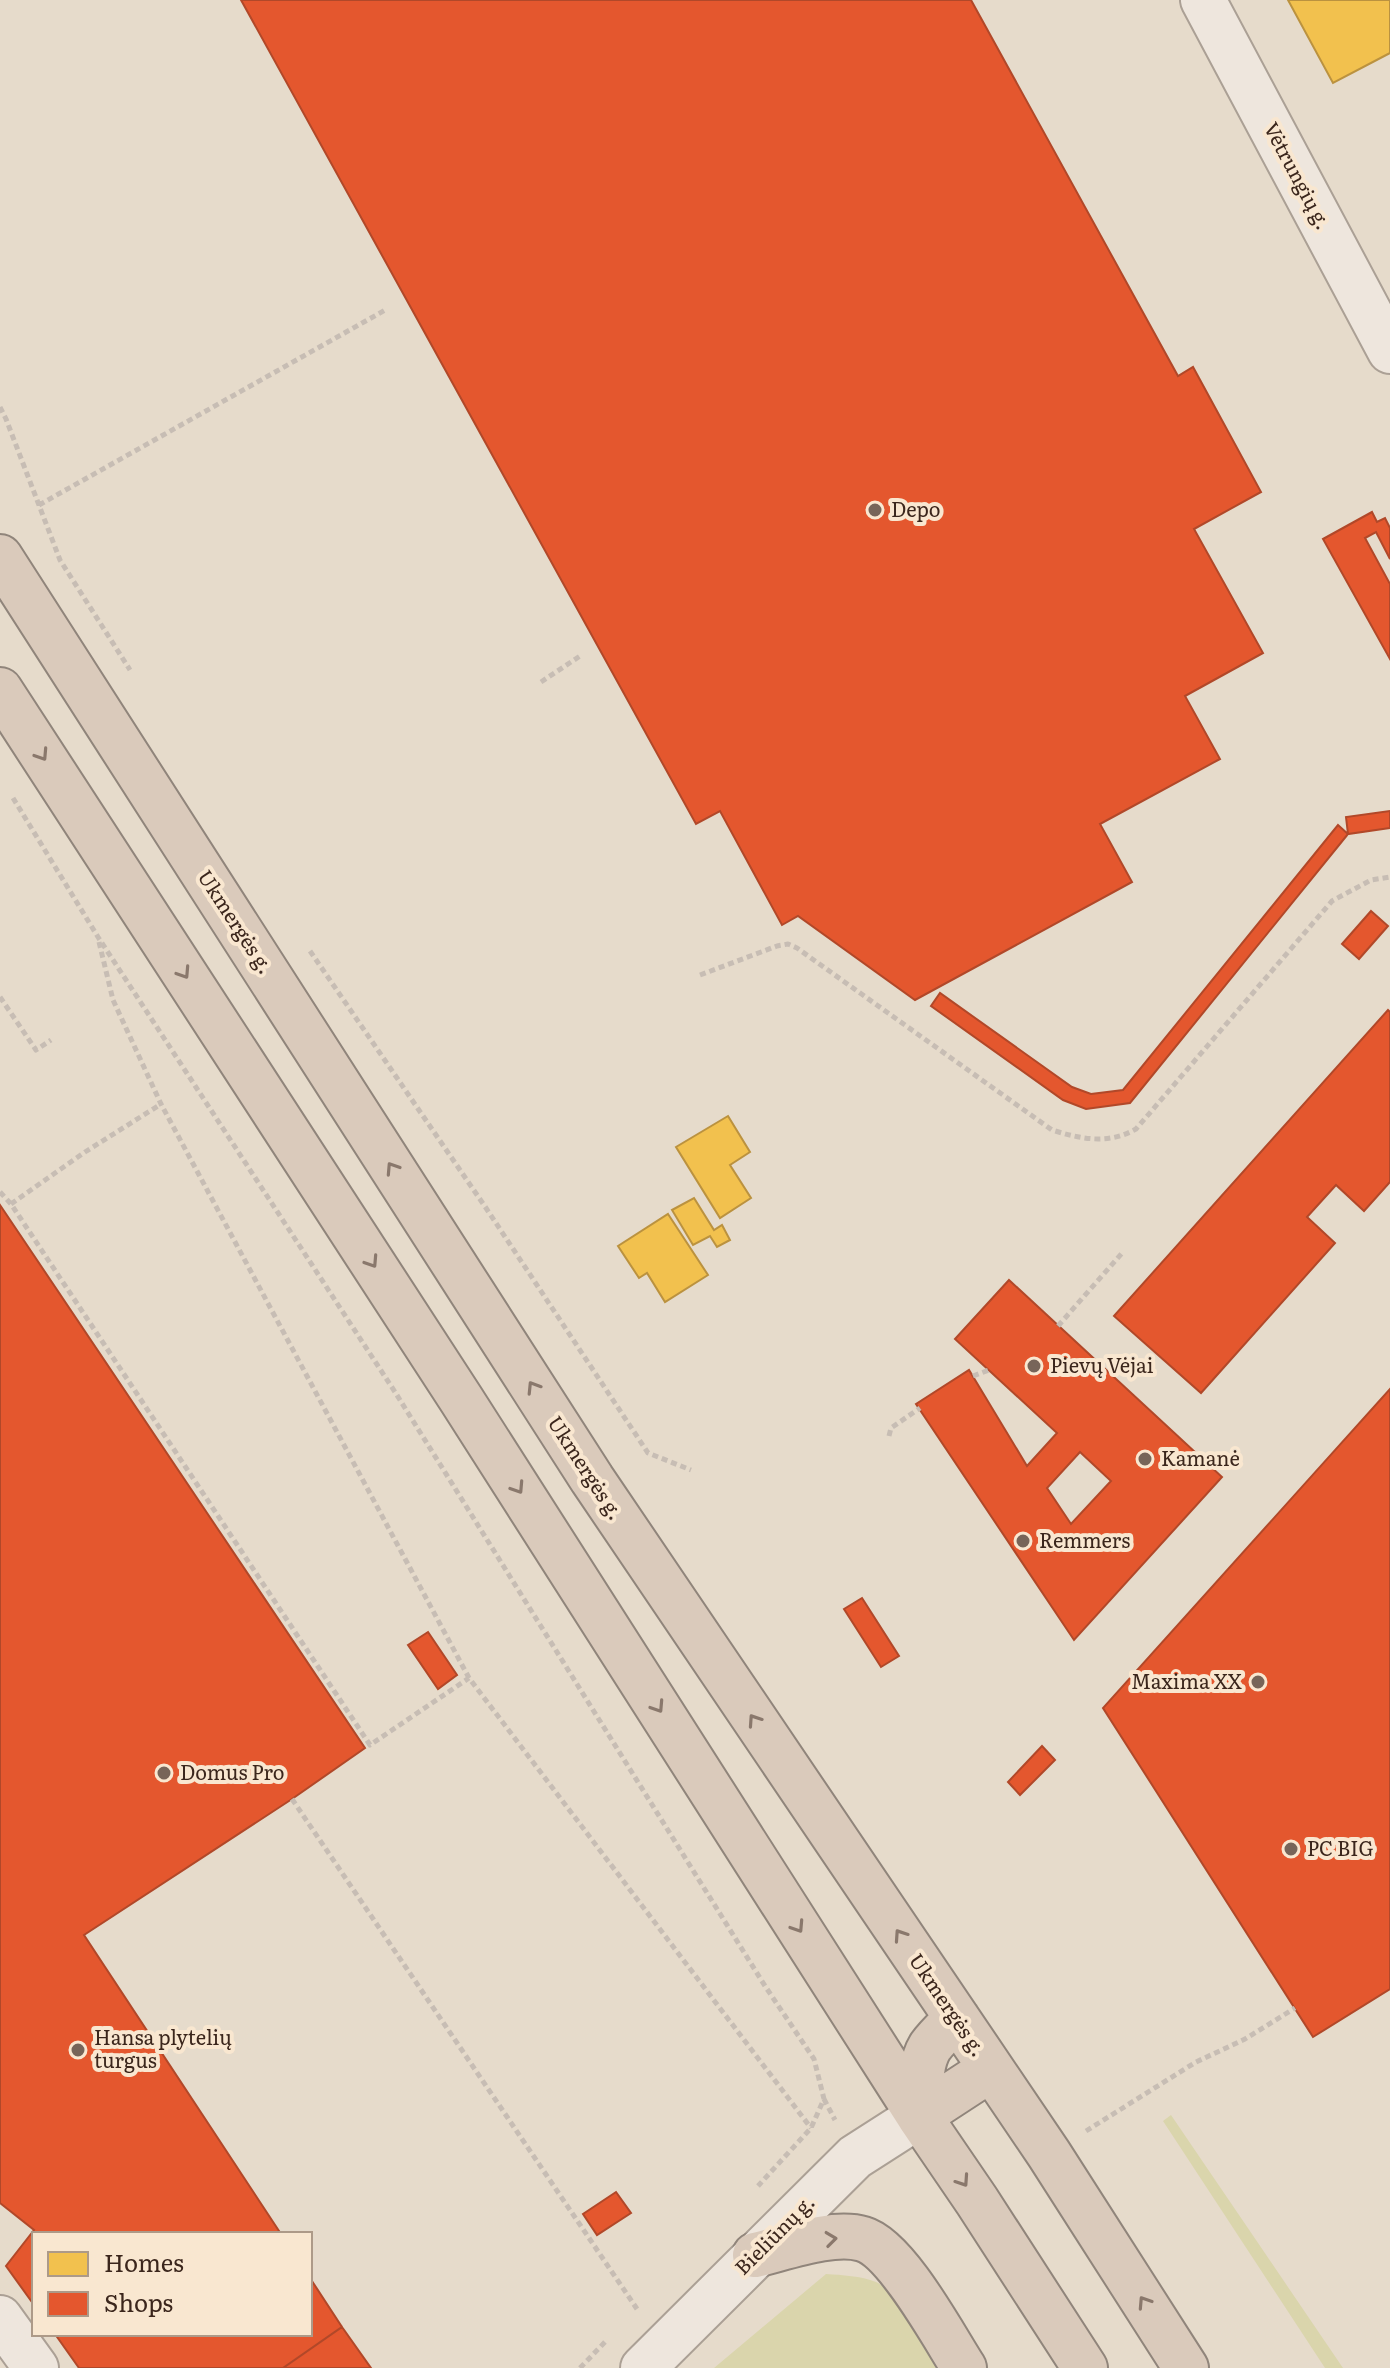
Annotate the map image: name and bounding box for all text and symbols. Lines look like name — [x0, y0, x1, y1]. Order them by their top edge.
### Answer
street label: Vėtrungių g. — [1258, 116, 1340, 234]
place label: Depo — [891, 493, 941, 523]
marker: Depo — [866, 501, 884, 519]
one-way arrow — [33, 747, 48, 761]
street label: Ukmergės g. — [192, 863, 282, 979]
one-way arrow — [175, 965, 190, 979]
one-way arrow — [387, 1162, 402, 1177]
one-way arrow — [362, 1253, 377, 1267]
place label: Pievų Vėjai — [1050, 1349, 1154, 1379]
marker: Pievų Vėjai — [1025, 1357, 1043, 1375]
one-way arrow — [527, 1381, 542, 1395]
street label: Ukmergės g. — [542, 1409, 632, 1525]
place label: Kamanė — [1161, 1442, 1240, 1472]
marker: Kamanė — [1136, 1450, 1154, 1468]
one-way arrow — [508, 1480, 523, 1494]
place label: Remmers — [1039, 1524, 1130, 1554]
marker: Remmers — [1014, 1532, 1032, 1550]
place label: Maxima XX — [1131, 1665, 1242, 1695]
marker: Maxima XX — [1249, 1673, 1267, 1691]
one-way arrow — [648, 1699, 663, 1713]
one-way arrow — [749, 1714, 764, 1728]
place label: Domus Pro — [180, 1756, 284, 1786]
marker: Domus Pro — [155, 1764, 173, 1782]
place label: PC BIG — [1307, 1832, 1373, 1862]
marker: PC BIG — [1282, 1840, 1300, 1858]
one-way arrow — [788, 1918, 803, 1932]
one-way arrow — [895, 1929, 910, 1943]
street label: Ukmergės g. — [903, 1946, 994, 2062]
place label: Hansa plytelių turgus — [94, 2021, 232, 2074]
marker: Hansa plytelių turgus — [69, 2041, 87, 2059]
one-way arrow — [953, 2172, 968, 2186]
street label: Bieliūnų g. — [727, 2187, 821, 2281]
one-way arrow — [825, 2230, 838, 2247]
legend — [32, 2232, 312, 2336]
text: Homes — [104, 2244, 184, 2279]
text: Shops — [104, 2284, 173, 2319]
one-way arrow — [1139, 2297, 1154, 2311]

